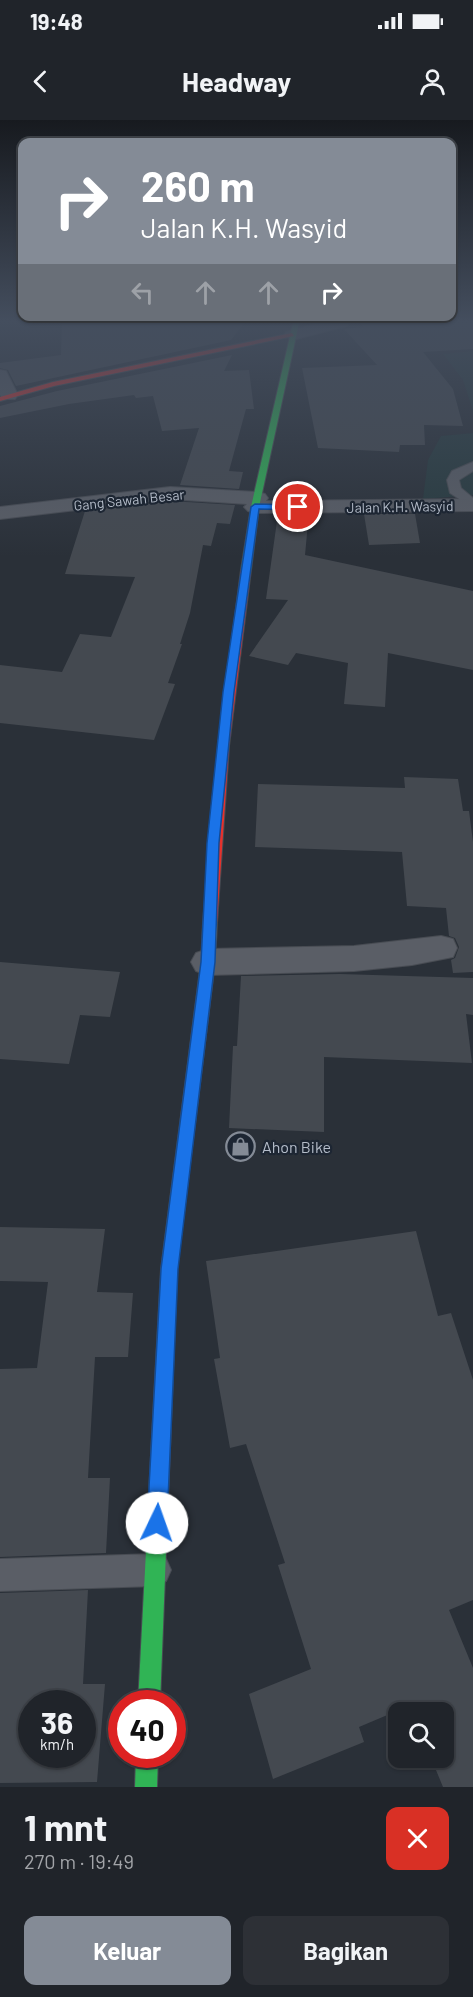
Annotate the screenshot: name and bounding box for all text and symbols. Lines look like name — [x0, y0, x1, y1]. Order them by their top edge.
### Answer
text: 19:48 — [30, 8, 83, 34]
icon: back — [24, 65, 57, 98]
text: Headway — [182, 65, 291, 97]
icon: person — [416, 65, 449, 98]
text: 260 m — [141, 160, 254, 210]
icon: right — [42, 162, 120, 240]
text: Jalan K.H. Wasyid — [141, 211, 347, 243]
icon: left — [126, 276, 159, 309]
icon: ahead — [189, 276, 222, 309]
icon: ahead — [252, 276, 285, 309]
icon: right — [315, 276, 348, 309]
pin — [272, 481, 323, 532]
street label: Gang Sawah Besar — [73, 485, 185, 514]
icon: arrive — [281, 490, 314, 523]
street label: Jalan K.H. Wasyid — [346, 497, 454, 516]
shop icon: Ahon Bike — [225, 1131, 257, 1163]
place label: Ahon Bike — [262, 1137, 331, 1156]
position arrow — [125, 1491, 189, 1555]
speed limit sign: 40 — [108, 1690, 186, 1768]
map controls — [388, 1702, 454, 1768]
button: search — [388, 1702, 454, 1768]
text: 36 — [41, 1704, 73, 1740]
text: km/h — [40, 1735, 74, 1753]
text: 1 mnt — [24, 1805, 107, 1848]
button: close — [386, 1807, 449, 1870]
text: 270 m · 19:49 — [24, 1849, 134, 1873]
button: Keluar — [24, 1916, 231, 1985]
button: Bagikan — [243, 1916, 449, 1985]

